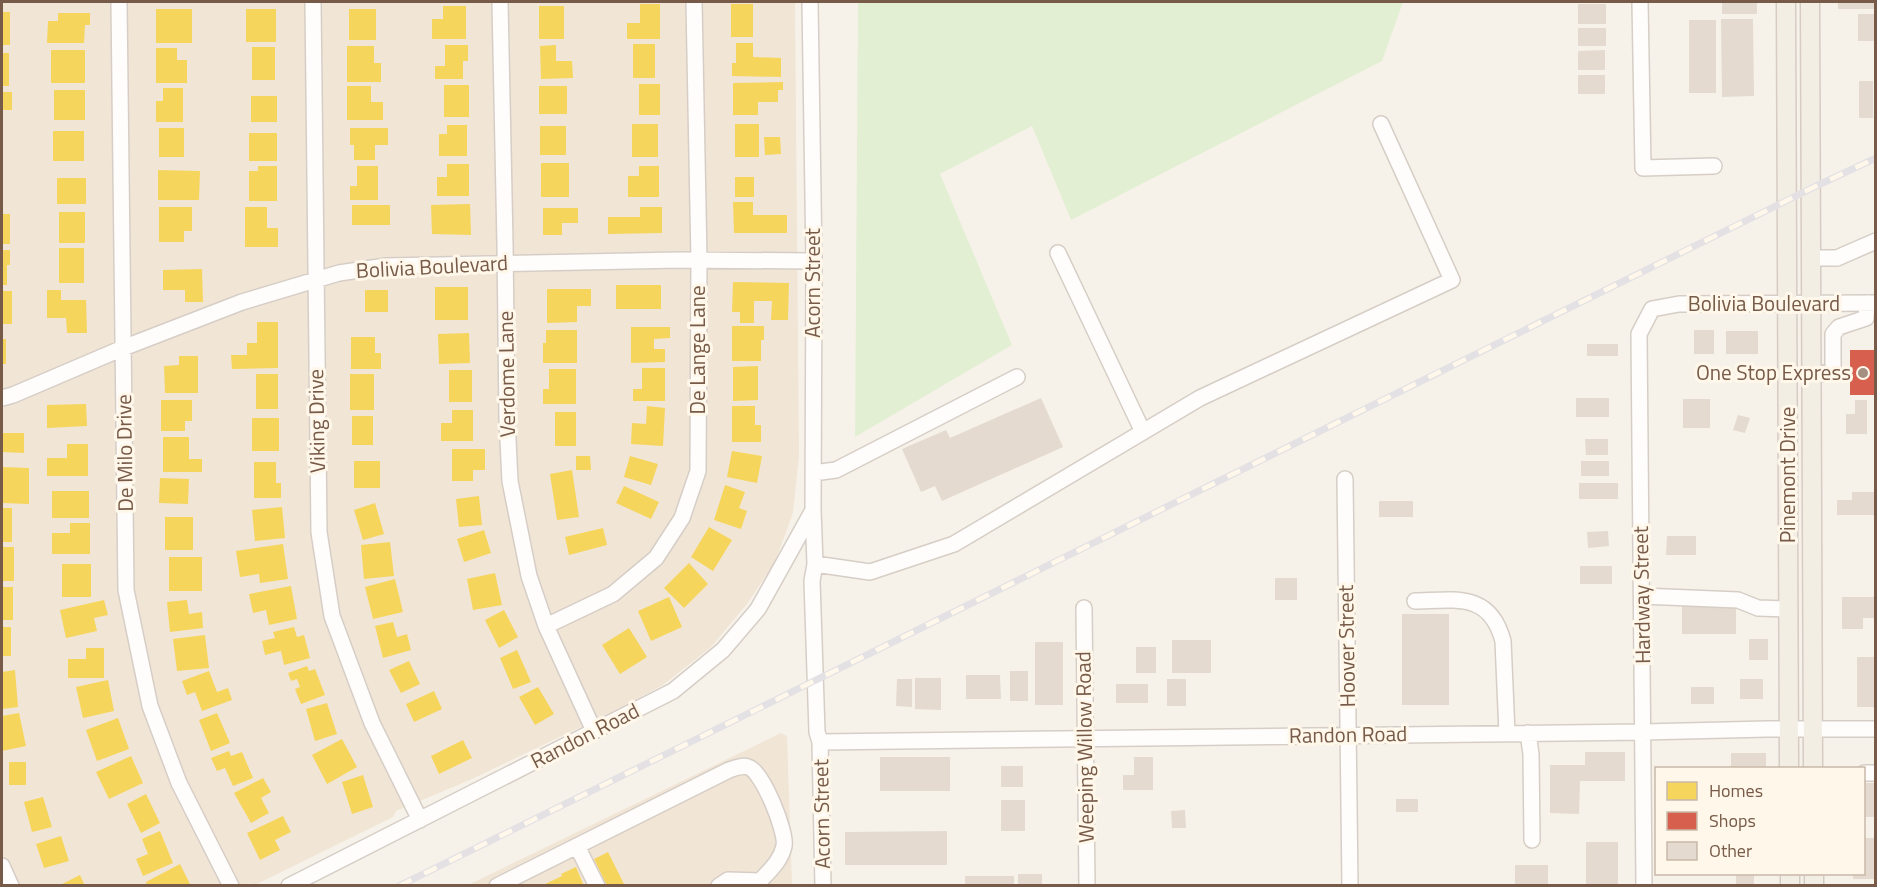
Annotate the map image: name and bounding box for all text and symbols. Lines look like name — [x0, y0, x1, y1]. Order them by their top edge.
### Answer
street label: Acorn Street — [796, 227, 828, 338]
street label: Bolivia Boulevard — [355, 246, 509, 286]
street label: De Lange Lane — [681, 285, 713, 415]
street label: Bolivia Boulevard — [1688, 287, 1840, 319]
street label: Verdome Lane — [489, 310, 523, 438]
place label: One Stop Express — [1696, 356, 1851, 388]
marker: One Stop Express — [1856, 366, 1870, 380]
street label: Viking Drive — [299, 369, 333, 473]
street label: De Milo Drive — [107, 394, 141, 512]
street label: Pinemont Drive — [1771, 407, 1803, 543]
street label: Hardway Street — [1624, 525, 1658, 664]
street label: Hoover Street — [1329, 584, 1363, 708]
street label: Weeping Willow Road — [1066, 651, 1102, 843]
street label: Randon Road — [525, 694, 645, 776]
street label: Randon Road — [1289, 717, 1407, 751]
street label: Acorn Street — [804, 758, 838, 869]
legend — [1655, 767, 1865, 875]
text: Homes — [1709, 777, 1763, 804]
text: Shops — [1709, 807, 1756, 834]
text: Other — [1709, 837, 1752, 864]

